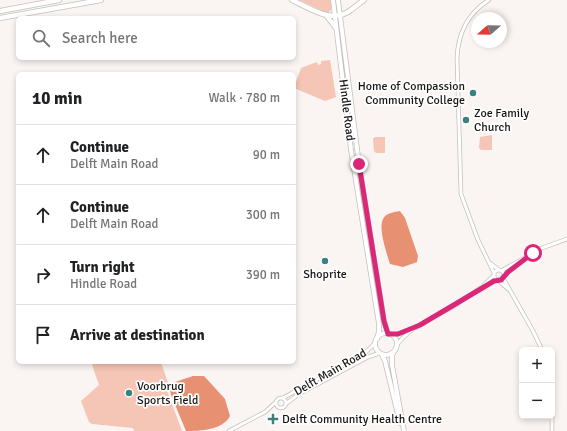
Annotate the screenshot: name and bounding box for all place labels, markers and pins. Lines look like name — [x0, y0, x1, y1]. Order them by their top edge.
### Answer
place label: Home of Compassion Community College — [358, 79, 465, 108]
marker: Home of Compassion Community College — [468, 88, 478, 98]
place label: Zoe Family Church — [474, 106, 529, 135]
marker: Zoe Family Church — [461, 115, 471, 125]
marker: Shoprite — [320, 256, 330, 266]
place label: Shoprite — [303, 267, 347, 282]
place label: Voorbrug Sports Field — [137, 379, 198, 408]
marker: Voorbrug Sports Field — [124, 388, 134, 398]
place label: Delft Community Health Centre — [282, 412, 442, 427]
marker: Delft Community Health Centre — [267, 413, 279, 425]

